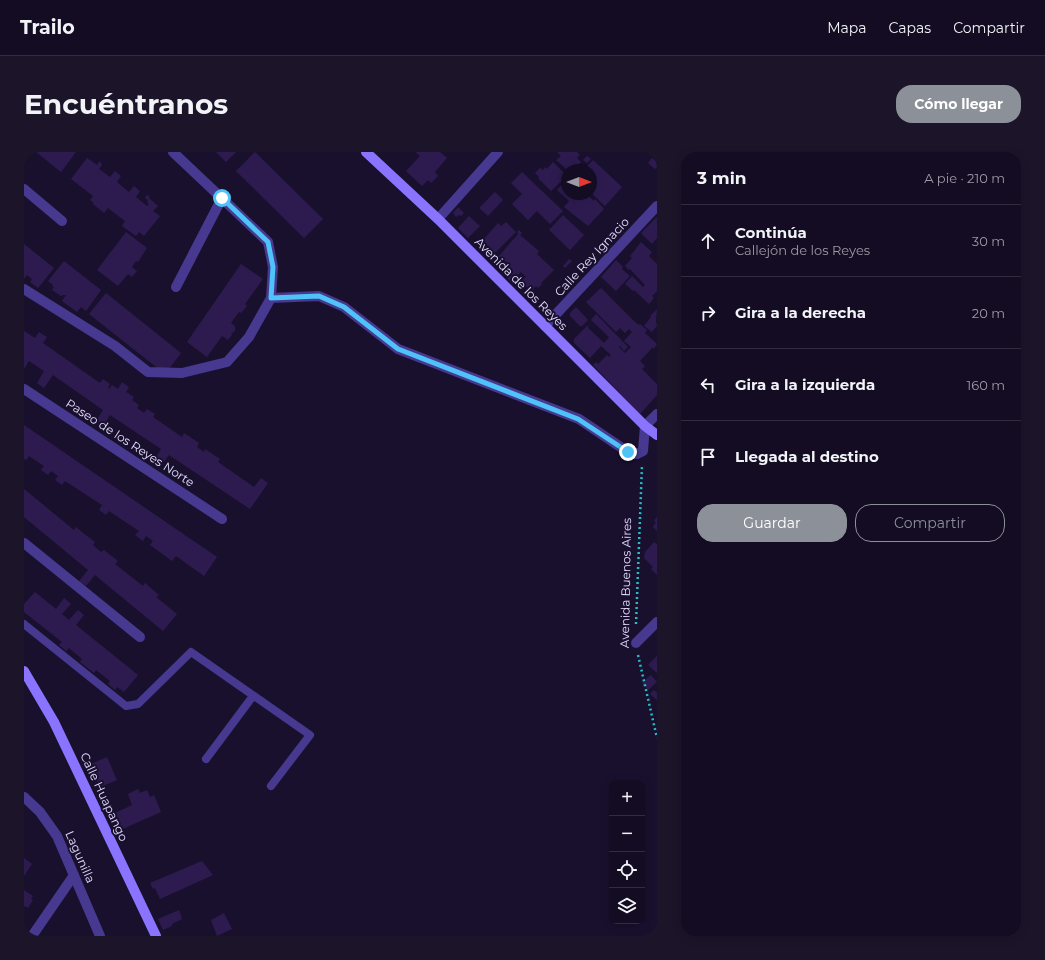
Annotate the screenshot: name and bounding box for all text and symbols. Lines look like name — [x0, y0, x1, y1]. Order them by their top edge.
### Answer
text: Trailo — [20, 16, 75, 39]
text: Mapa — [827, 19, 867, 37]
text: Capas — [889, 19, 931, 37]
text: Compartir — [953, 19, 1025, 37]
button: Cómo llegar — [896, 85, 1021, 123]
text: Encuéntranos — [24, 87, 228, 121]
north arrow — [561, 164, 597, 200]
text: 3 min — [697, 168, 747, 188]
text: A pie · 210 m — [924, 170, 1005, 186]
route start — [213, 189, 231, 207]
street label: Calle Rey Ignacio — [551, 214, 632, 299]
text: Continúa — [735, 223, 807, 242]
icon: ahead — [697, 230, 719, 252]
text: 30 m — [972, 233, 1005, 249]
street label: Avenida de los Reyes — [472, 234, 571, 333]
text: Callejón de los Reyes — [735, 242, 870, 258]
icon: right — [697, 302, 719, 324]
text: Gira a la derecha — [735, 303, 866, 322]
text: 20 m — [972, 305, 1005, 321]
icon: left — [697, 374, 719, 396]
text: Gira a la izquierda — [735, 375, 875, 394]
text: 160 m — [967, 377, 1005, 393]
street label: Paseo de los Reyes Norte — [63, 395, 197, 490]
route end — [619, 443, 637, 461]
icon: arrive — [697, 446, 719, 468]
text: Llegada al destino — [735, 447, 879, 466]
button: Guardar — [697, 504, 847, 542]
button: Compartir — [855, 504, 1005, 542]
street label: Avenida Buenos Aires — [617, 518, 634, 648]
street label: Calle Huapango — [77, 750, 132, 844]
map controls — [609, 780, 645, 924]
button: + — [609, 780, 645, 816]
button: − — [609, 816, 645, 852]
street label: Lagunilla — [62, 828, 99, 885]
button: locate — [609, 852, 645, 888]
button: layers — [609, 888, 645, 924]

